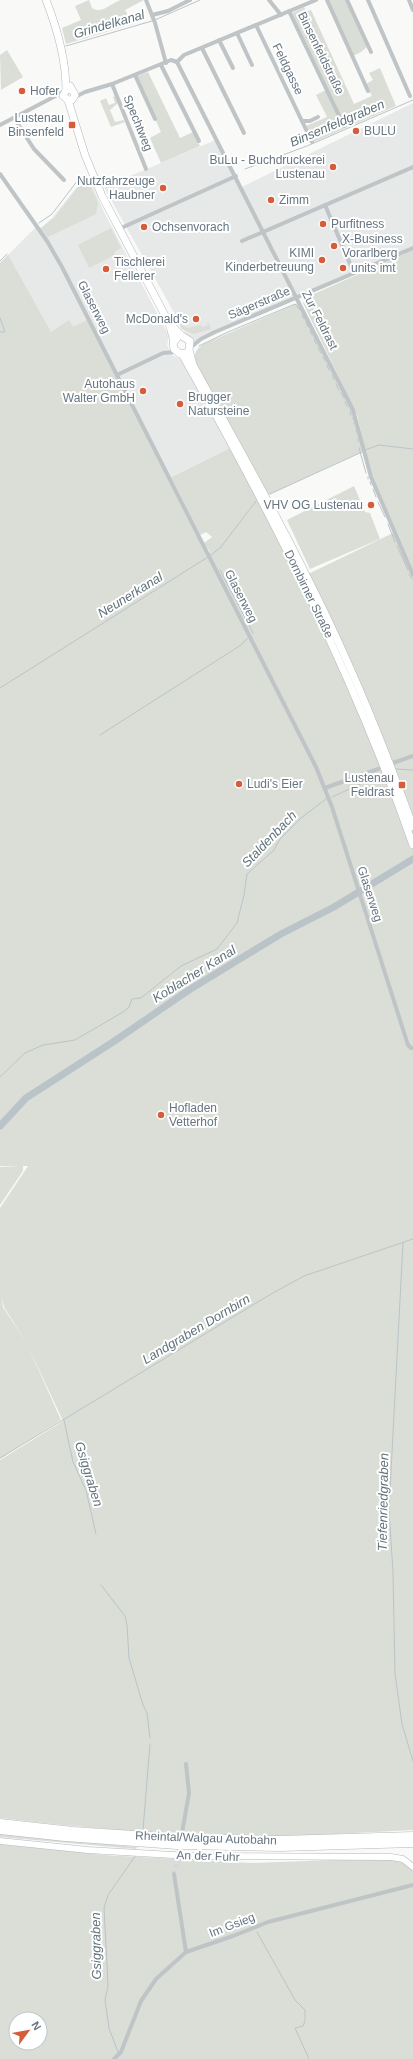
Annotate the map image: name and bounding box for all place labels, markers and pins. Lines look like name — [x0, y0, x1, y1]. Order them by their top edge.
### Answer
place label: Hofer — [30, 84, 59, 98]
marker: Hofer — [17, 86, 27, 96]
place label: Lustenau Binsenfeld — [8, 111, 64, 139]
marker: Lustenau Binsenfeld — [67, 120, 77, 130]
place label: BULU — [364, 124, 396, 138]
marker: BULU — [351, 126, 361, 136]
place label: BuLu - Buchdruckerei Lustenau — [210, 153, 325, 181]
marker: BuLu - Buchdruckerei Lustenau — [328, 162, 338, 172]
place label: Nutzfahrzeuge Haubner — [77, 174, 155, 202]
marker: Nutzfahrzeuge Haubner — [158, 183, 168, 193]
place label: Zimm — [279, 193, 309, 207]
marker: Zimm — [266, 195, 276, 205]
place label: Purfitness — [331, 217, 384, 231]
marker: Purfitness — [318, 219, 328, 229]
place label: Ochsenvorach — [152, 220, 229, 234]
marker: Ochsenvorach — [139, 222, 149, 232]
place label: X-Business Vorarlberg — [342, 232, 403, 260]
marker: X-Business Vorarlberg — [329, 241, 339, 251]
place label: KIMI Kinderbetreuung — [225, 246, 314, 274]
place label: Tischlerei Fellerer — [114, 255, 165, 283]
marker: KIMI Kinderbetreuung — [317, 255, 327, 265]
place label: units imt — [351, 261, 396, 275]
marker: units imt — [338, 263, 348, 273]
marker: Tischlerei Fellerer — [101, 264, 111, 274]
place label: McDonald's — [126, 312, 188, 326]
marker: McDonald's — [191, 314, 201, 324]
place label: Autohaus Walter GmbH — [63, 377, 135, 405]
marker: Autohaus Walter GmbH — [138, 386, 148, 396]
place label: Brugger Natursteine — [188, 390, 250, 418]
marker: Brugger Natursteine — [175, 399, 185, 409]
place label: VHV OG Lustenau — [264, 498, 363, 512]
marker: VHV OG Lustenau — [366, 500, 376, 510]
place label: Lustenau Feldrast — [345, 771, 395, 799]
place label: Ludi's Eier — [247, 777, 303, 791]
marker: Ludi's Eier — [234, 779, 244, 789]
marker: Lustenau Feldrast — [397, 780, 407, 790]
place label: Hofladen Vetterhof — [169, 1101, 218, 1129]
marker: Hofladen Vetterhof — [156, 1110, 166, 1120]

